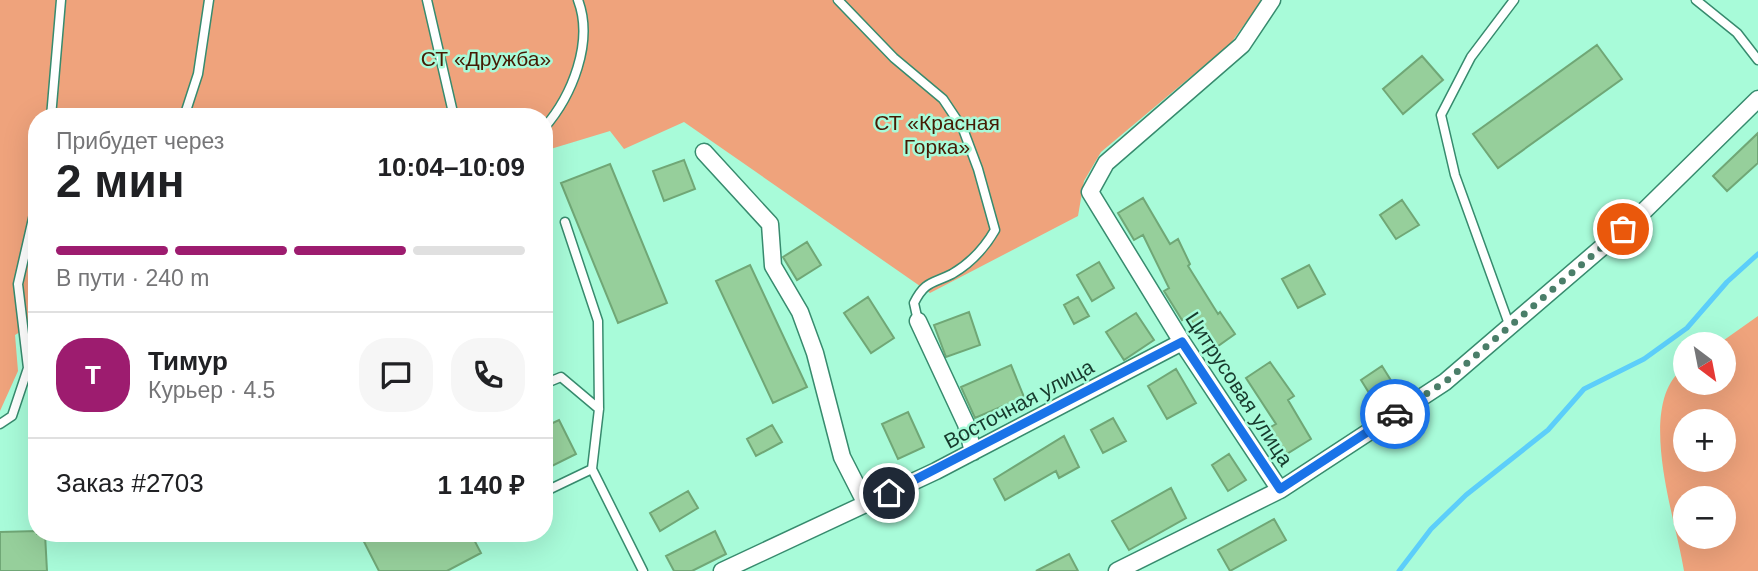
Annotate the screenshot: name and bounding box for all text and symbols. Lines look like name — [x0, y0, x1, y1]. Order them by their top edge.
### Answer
park label: СТ «Дружба» — [421, 47, 551, 70]
park label: СТ «Красная Горка» — [874, 111, 1000, 158]
text: Прибудет через — [56, 128, 224, 154]
text: 10:04–10:09 — [378, 152, 525, 182]
text: 2 мин — [56, 155, 184, 207]
pin — [1593, 199, 1653, 259]
icon: bag — [1604, 210, 1642, 248]
text: В пути · 240 m — [56, 265, 209, 291]
street label: Цитрусовая улица — [1181, 308, 1298, 470]
north arrow — [1673, 332, 1736, 396]
map controls — [1673, 332, 1736, 549]
button: chat — [359, 338, 433, 412]
button: phone — [451, 338, 525, 412]
text: Тимур — [148, 346, 228, 376]
street label: Восточная улица — [940, 354, 1098, 453]
text: Т — [85, 360, 101, 390]
text: Курьер · 4.5 — [148, 377, 275, 403]
courier — [1360, 379, 1430, 449]
icon: car — [1376, 395, 1414, 433]
button: + — [1673, 409, 1736, 472]
pin — [859, 463, 919, 523]
text: Заказ #2703 — [56, 468, 204, 498]
text: 1 140 ₽ — [438, 470, 525, 500]
icon: home — [870, 474, 908, 512]
button: − — [1673, 486, 1736, 549]

